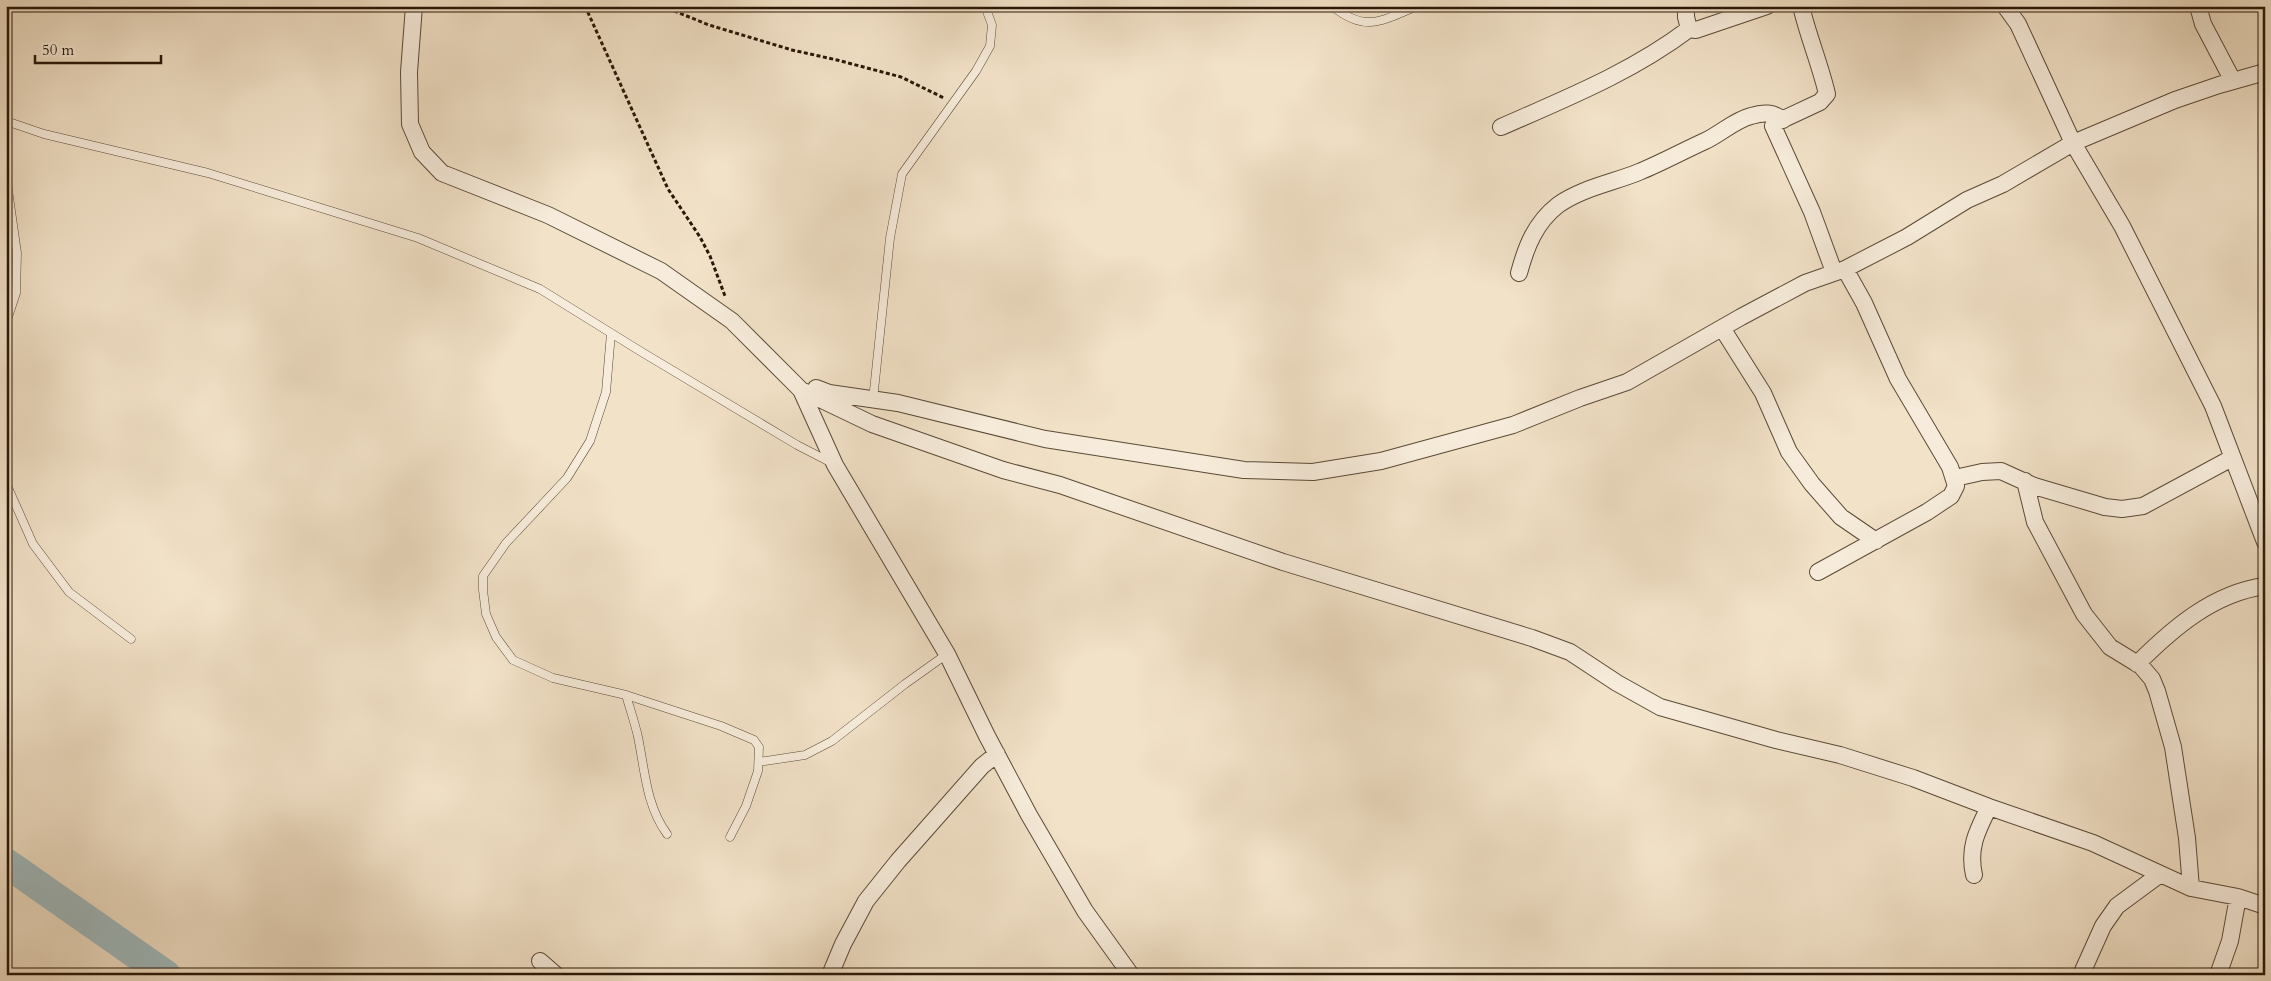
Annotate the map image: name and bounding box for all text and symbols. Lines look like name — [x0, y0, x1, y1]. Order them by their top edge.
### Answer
scale bar — [35, 32, 161, 64]
text: 50 m — [42, 40, 74, 60]

